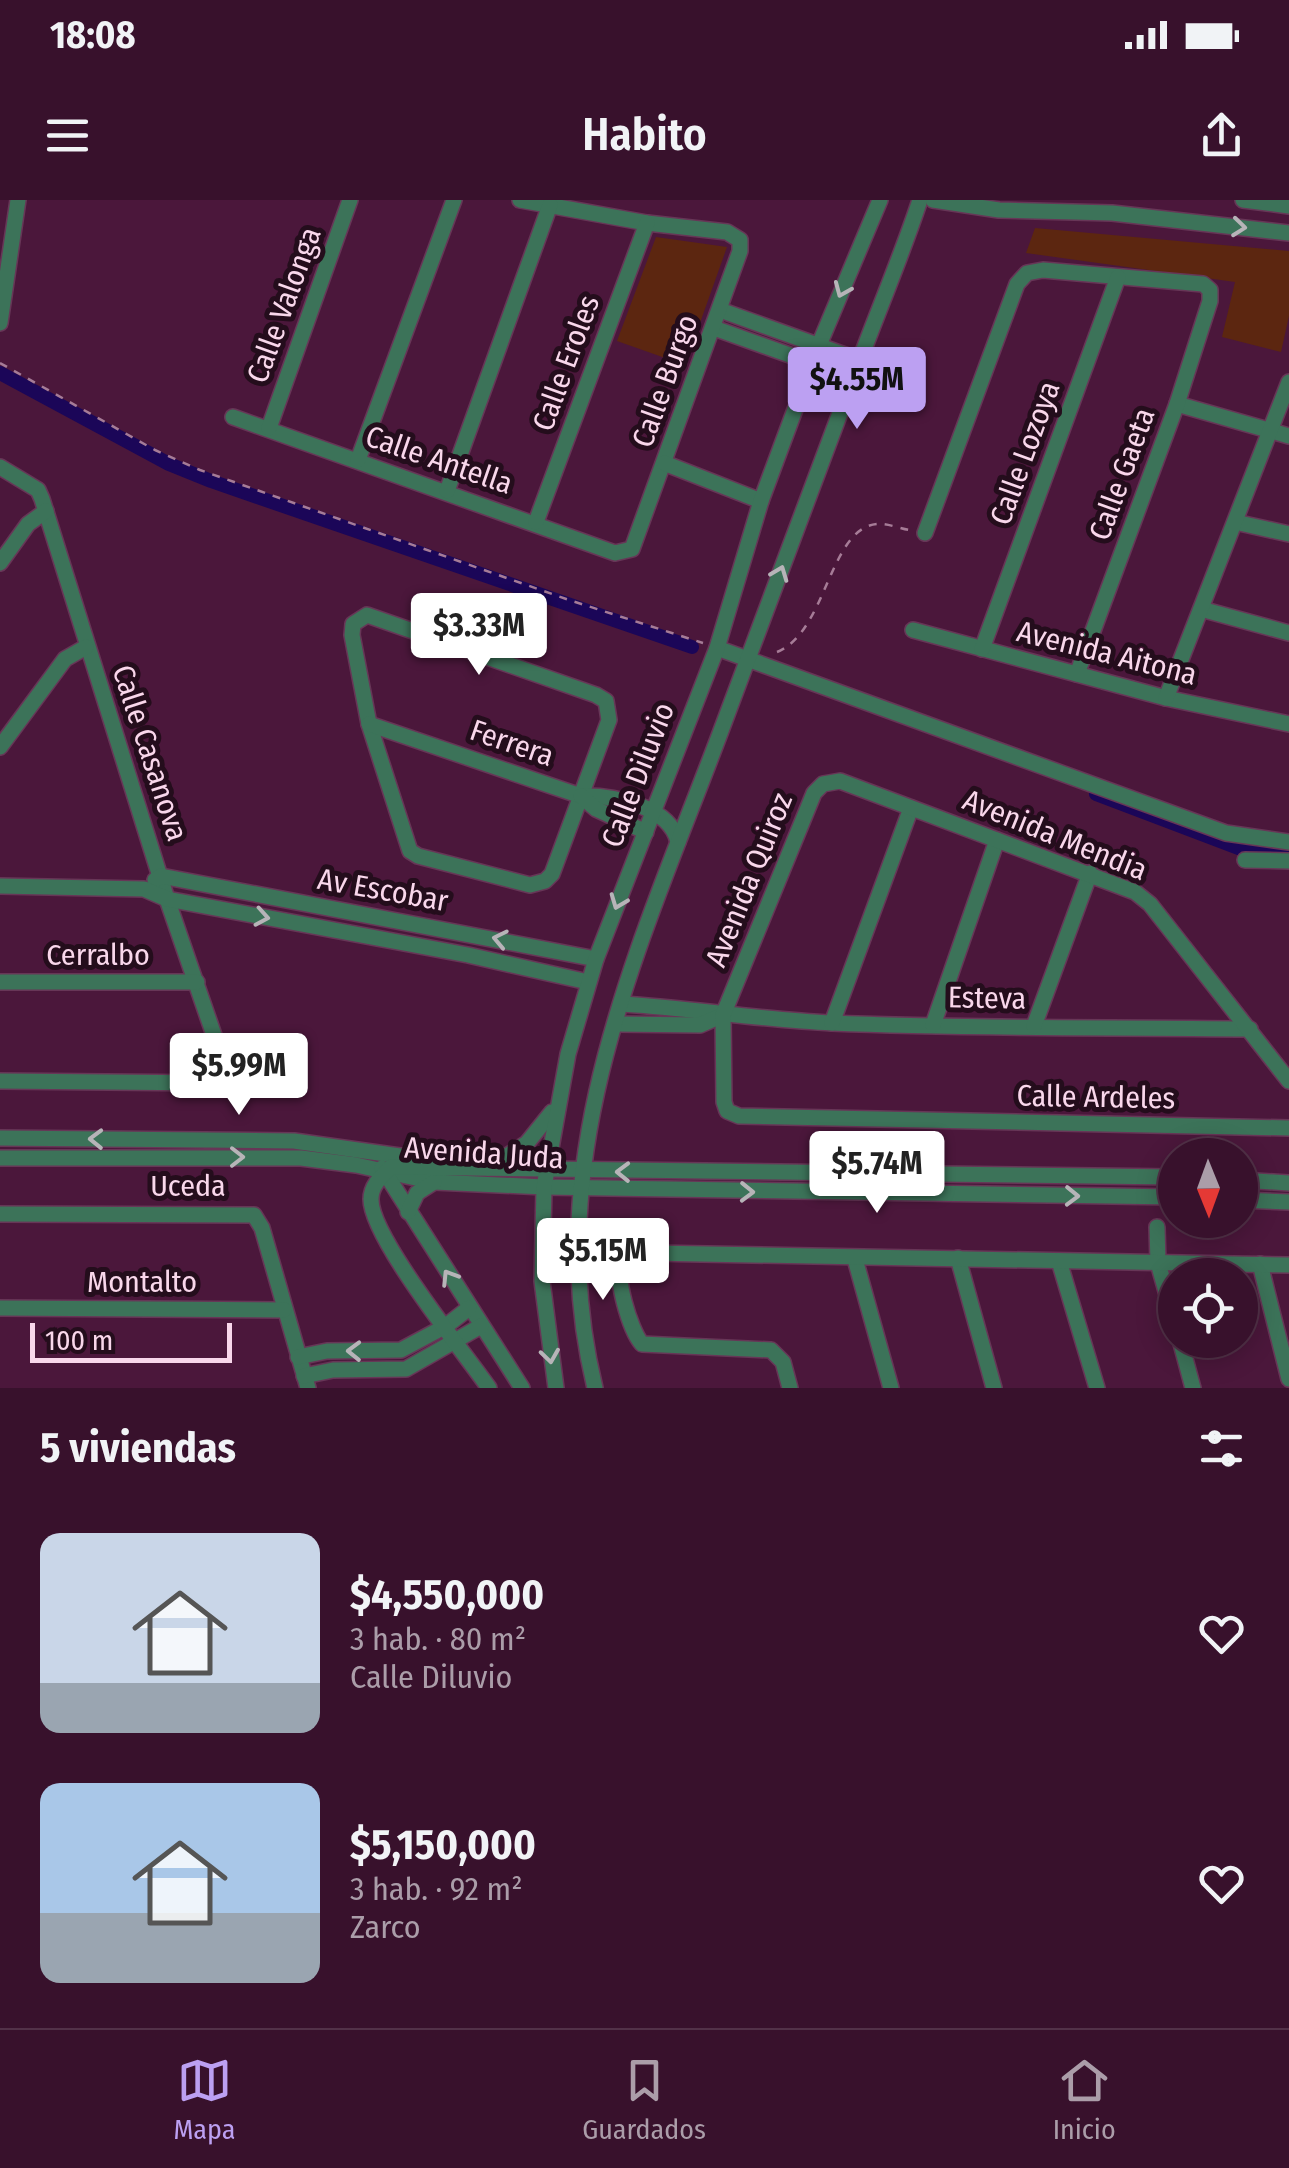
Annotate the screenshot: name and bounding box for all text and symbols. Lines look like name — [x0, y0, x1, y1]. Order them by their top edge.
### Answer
text: 18:08 — [50, 12, 136, 58]
icon: menu — [40, 108, 95, 163]
text: Habito — [582, 108, 707, 162]
icon: share — [1194, 108, 1249, 163]
one-way arrow — [1232, 216, 1248, 237]
street label: Calle Valonga — [239, 222, 329, 388]
one-way arrow — [834, 279, 854, 297]
street label: Calle Eroles — [525, 290, 607, 436]
street label: Calle Burgo — [624, 310, 706, 452]
pin: $4.55M — [776, 347, 938, 432]
text: $4.55M — [810, 360, 904, 398]
street label: Calle Lozoya — [982, 376, 1068, 530]
street label: Calle Gaeta — [1081, 403, 1163, 545]
street label: Calle Antella — [361, 418, 517, 502]
one-way arrow — [768, 566, 789, 583]
pin: $3.33M — [398, 593, 560, 678]
text: $3.33M — [433, 606, 525, 644]
street label: Avenida Aitona — [1013, 613, 1201, 693]
street label: Calle Casanova — [105, 661, 195, 845]
street label: Calle Diluvio — [594, 698, 682, 852]
street label: Ferrera — [465, 712, 559, 774]
street label: Avenida Mendia — [958, 782, 1152, 888]
street label: Avenida Quiroz — [698, 788, 800, 972]
street label: Av Escobar — [315, 861, 452, 919]
one-way arrow — [610, 892, 630, 909]
one-way arrow — [254, 906, 271, 927]
one-way arrow — [492, 930, 509, 951]
street label: Cerralbo — [46, 937, 150, 973]
street label: Esteva — [947, 979, 1027, 1017]
pin: $5.99M — [158, 1033, 320, 1118]
text: $5.99M — [192, 1046, 286, 1084]
street label: Calle Ardeles — [1016, 1078, 1176, 1116]
one-way arrow — [88, 1128, 104, 1150]
street label: Avenida Juda — [403, 1129, 565, 1177]
pin: $5.74M — [796, 1131, 958, 1216]
north arrow — [1158, 1138, 1258, 1238]
map controls — [1158, 1138, 1258, 1358]
text: $5.74M — [831, 1144, 923, 1182]
one-way arrow — [230, 1146, 246, 1168]
one-way arrow — [614, 1161, 630, 1183]
street label: Uceda — [150, 1168, 226, 1204]
one-way arrow — [739, 1181, 755, 1202]
one-way arrow — [1064, 1185, 1080, 1207]
pin: $5.15M — [522, 1218, 684, 1303]
text: $5.15M — [559, 1231, 647, 1269]
button: locate — [1158, 1258, 1258, 1358]
street label: Montalto — [87, 1264, 197, 1300]
one-way arrow — [443, 1270, 462, 1288]
scale bar — [30, 1318, 232, 1362]
text: 100 m — [45, 1324, 113, 1357]
one-way arrow — [346, 1340, 362, 1362]
one-way arrow — [538, 1347, 559, 1364]
icon: filters — [1194, 1421, 1249, 1476]
text: 5 viviendas — [40, 1423, 236, 1473]
text: $4,550,000 — [350, 1570, 544, 1620]
icon: home — [120, 1573, 240, 1693]
icon: heart — [1194, 1606, 1249, 1661]
text: 3 hab. · 80 m² — [350, 1620, 526, 1658]
text: Calle Diluvio — [350, 1658, 512, 1696]
text: $5,150,000 — [350, 1820, 536, 1870]
icon: home — [120, 1823, 240, 1943]
icon: heart — [1194, 1856, 1249, 1911]
text: 3 hab. · 92 m² — [350, 1870, 522, 1908]
text: Zarco — [350, 1908, 421, 1946]
tab: Mapa — [173, 2053, 235, 2146]
tab: Guardados — [582, 2053, 706, 2146]
tab: Inicio — [1053, 2053, 1116, 2146]

